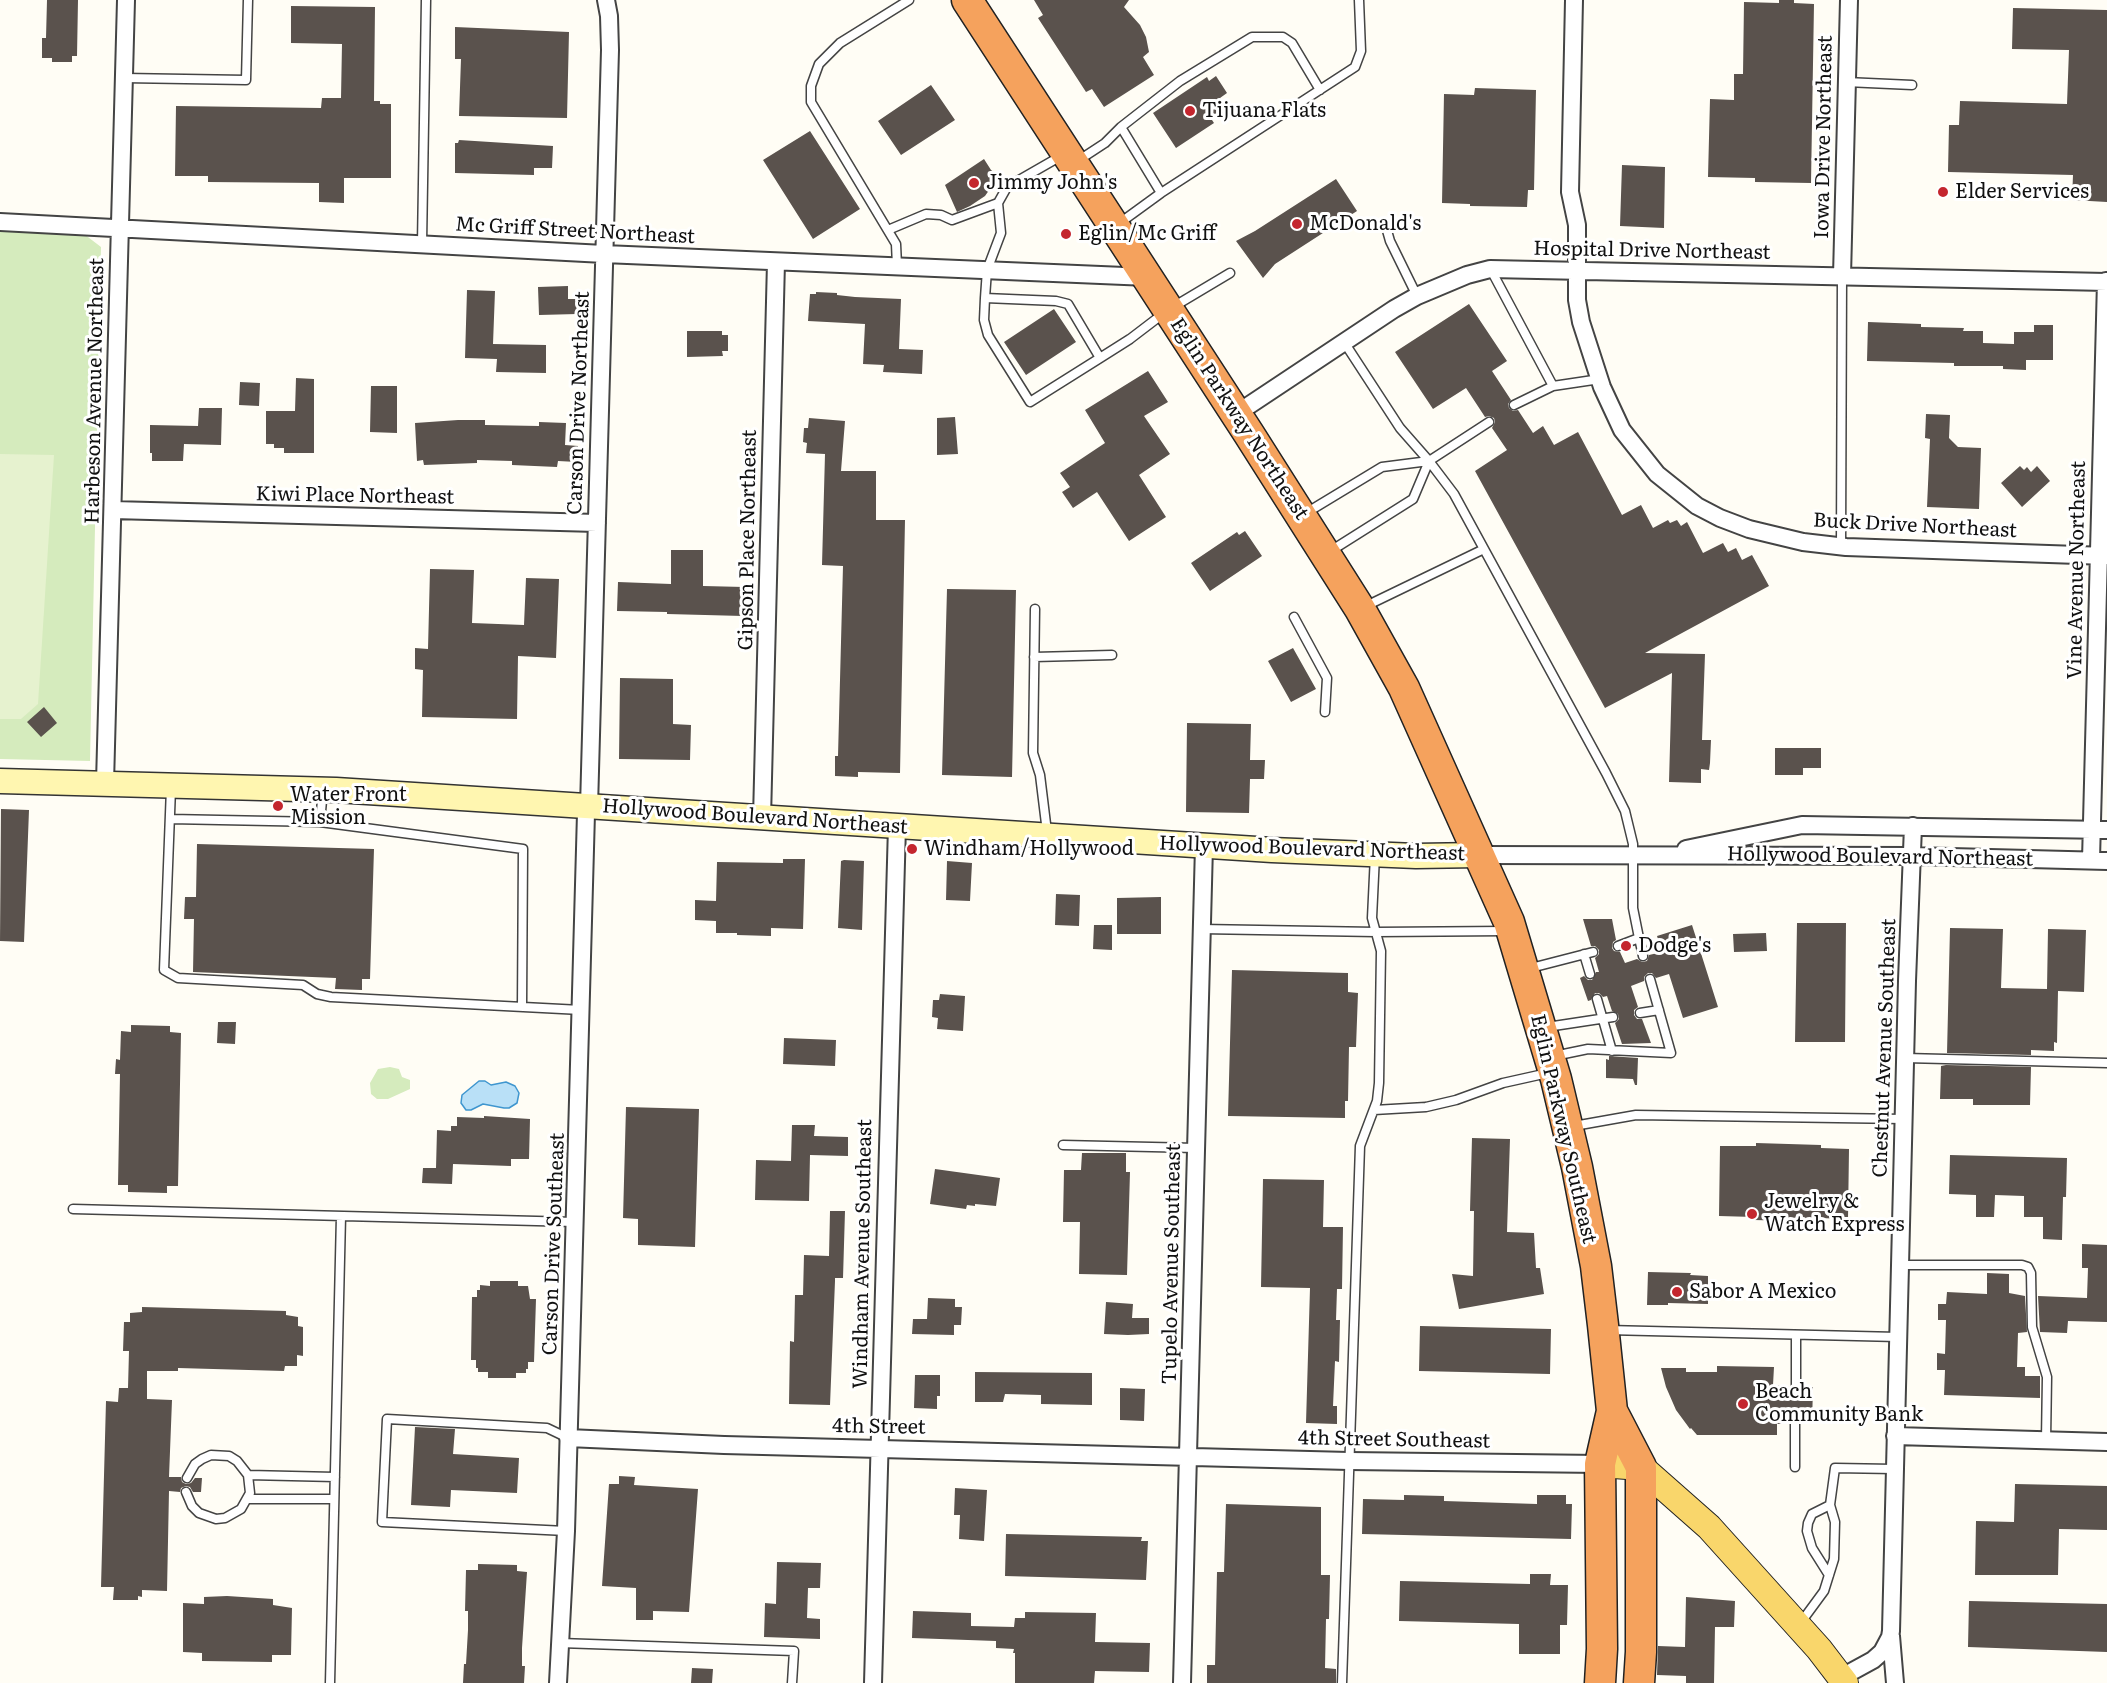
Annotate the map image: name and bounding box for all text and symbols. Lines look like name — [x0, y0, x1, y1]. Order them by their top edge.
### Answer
street label: Iowa Drive Northeast — [1810, 35, 1838, 239]
place label: Tijuana Flats — [1202, 99, 1326, 123]
marker: Tijuana Flats — [1183, 104, 1197, 118]
place label: Jimmy John's — [986, 171, 1117, 195]
marker: Jimmy John's — [967, 176, 981, 190]
place label: Elder Services — [1955, 180, 2089, 204]
marker: Elder Services — [1936, 185, 1950, 199]
place label: McDonald's — [1309, 212, 1421, 236]
street label: Mc Griff Street Northeast — [454, 213, 696, 249]
marker: McDonald's — [1290, 217, 1304, 231]
place label: Eglin/Mc Griff — [1078, 222, 1216, 246]
marker: Eglin/Mc Griff — [1059, 227, 1073, 241]
street label: Hospital Drive Northeast — [1533, 237, 1771, 265]
street label: Harbeson Avenue Northeast — [81, 258, 109, 524]
street label: Carson Drive Northeast — [563, 291, 595, 515]
street label: Eglin Parkway Northeast — [1165, 314, 1313, 524]
street label: Gipson Place Northeast — [734, 429, 762, 651]
street label: Vine Avenue Northeast — [2063, 460, 2091, 680]
street label: Kiwi Place Northeast — [256, 482, 454, 510]
street label: Buck Drive Northeast — [1812, 509, 2018, 543]
place label: Water Front Mission — [290, 783, 407, 830]
street label: Hollywood Boulevard Northeast — [601, 794, 909, 840]
marker: Water Front Mission — [271, 799, 285, 813]
street label: Hollywood Boulevard Northeast — [1159, 832, 1465, 866]
place label: Windham/Hollywood — [924, 837, 1134, 861]
marker: Windham/Hollywood — [905, 842, 919, 856]
street label: Hollywood Boulevard Northeast — [1727, 842, 2033, 872]
street label: Chestnut Avenue Southeast — [1868, 918, 1902, 1178]
place label: Dodge's — [1638, 934, 1711, 958]
marker: Dodge's — [1619, 939, 1633, 953]
street label: Eglin Parkway Southeast — [1525, 1012, 1601, 1246]
street label: Windham Avenue Southeast — [849, 1119, 877, 1389]
street label: Carson Drive Southeast — [538, 1132, 570, 1356]
street label: Tupelo Avenue Southeast — [1158, 1143, 1186, 1385]
place label: Jewelry & Watch Express — [1764, 1190, 1904, 1237]
marker: Jewelry & Watch Express — [1745, 1207, 1759, 1221]
place label: Sabor A Mexico — [1689, 1280, 1836, 1304]
marker: Sabor A Mexico — [1670, 1285, 1684, 1299]
place label: Beach Community Bank — [1755, 1380, 1923, 1427]
marker: Beach Community Bank — [1736, 1397, 1750, 1411]
street label: 4th Street — [832, 1414, 926, 1440]
street label: 4th Street Southeast — [1298, 1426, 1490, 1454]

